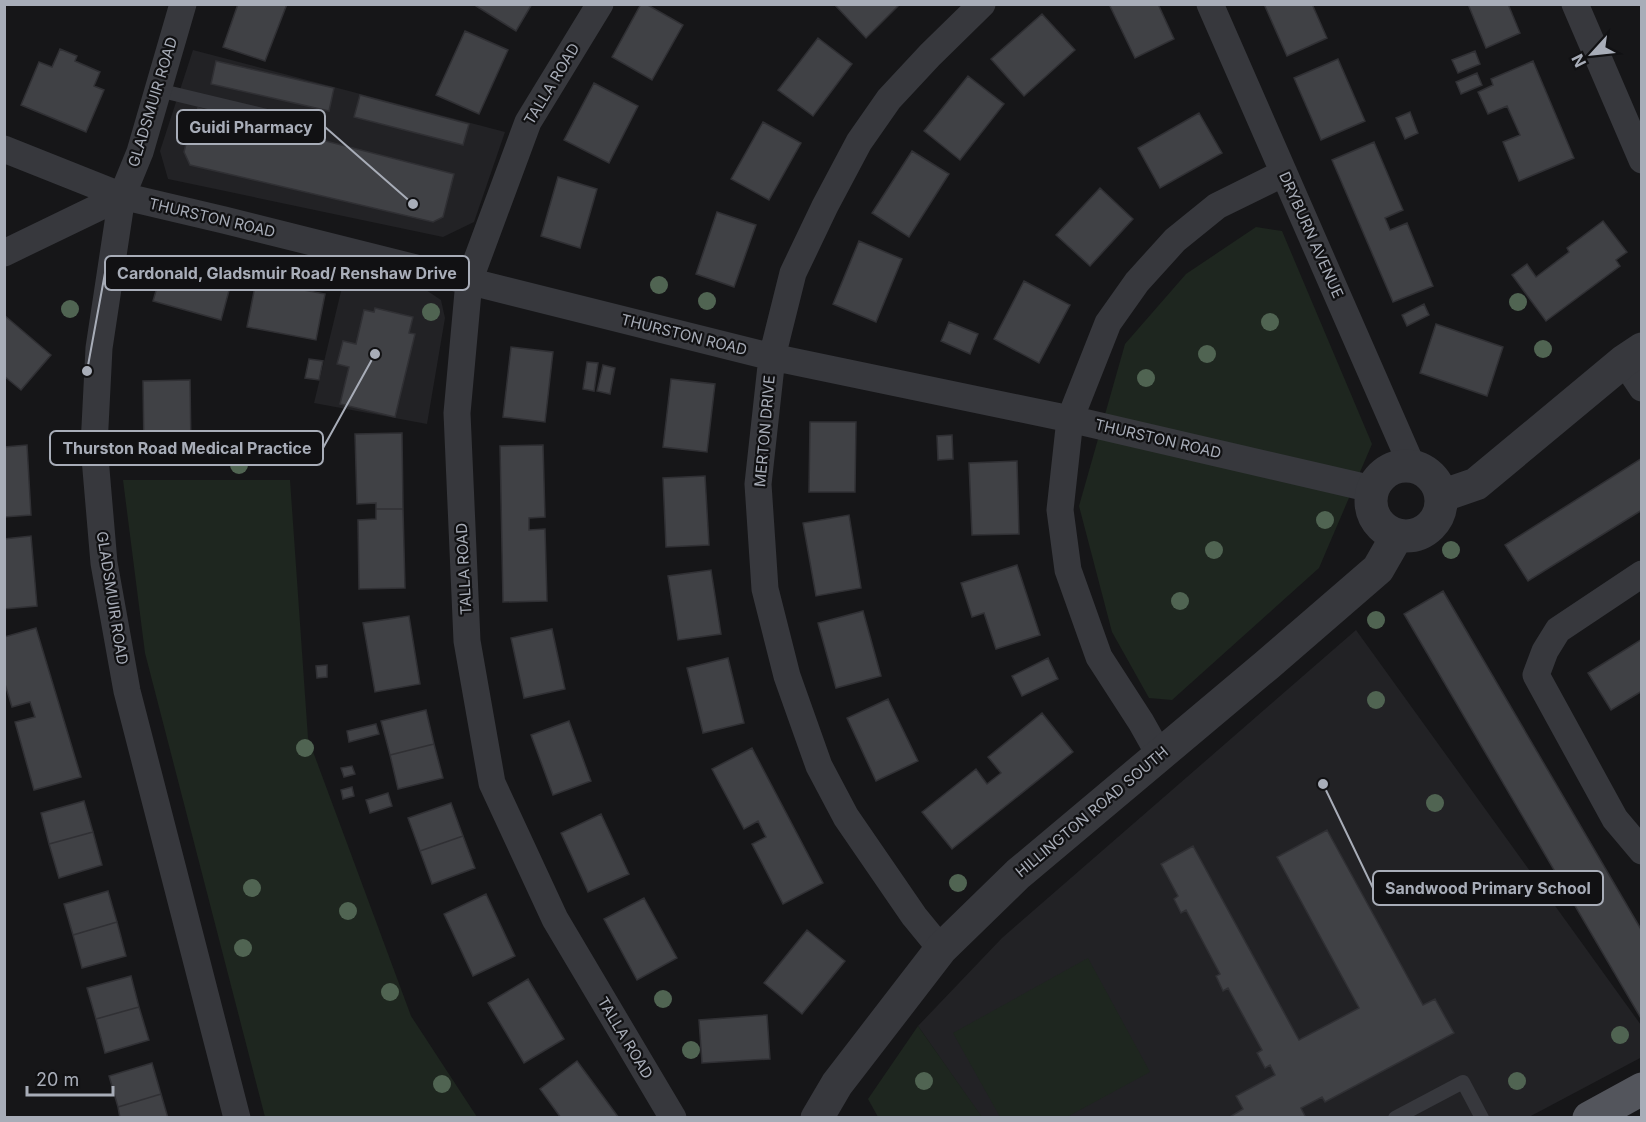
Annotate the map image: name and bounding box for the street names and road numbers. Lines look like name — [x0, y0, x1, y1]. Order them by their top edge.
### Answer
street label: GLADSMUIR ROAD — [124, 35, 181, 169]
street label: TALLA ROAD — [520, 39, 583, 128]
street label: DRYBURN AVENUE — [1275, 169, 1348, 301]
street label: THURSTON ROAD — [147, 194, 277, 241]
street label: THURSTON ROAD — [619, 310, 749, 359]
street label: MERTON DRIVE — [750, 374, 779, 488]
street label: THURSTON ROAD — [1093, 415, 1223, 462]
street label: TALLA ROAD — [452, 523, 475, 615]
street label: GLADSMUIR ROAD — [93, 530, 132, 666]
street label: HILLINGTON ROAD SOUTH — [1011, 742, 1172, 881]
street label: TALLA ROAD — [594, 993, 657, 1082]

